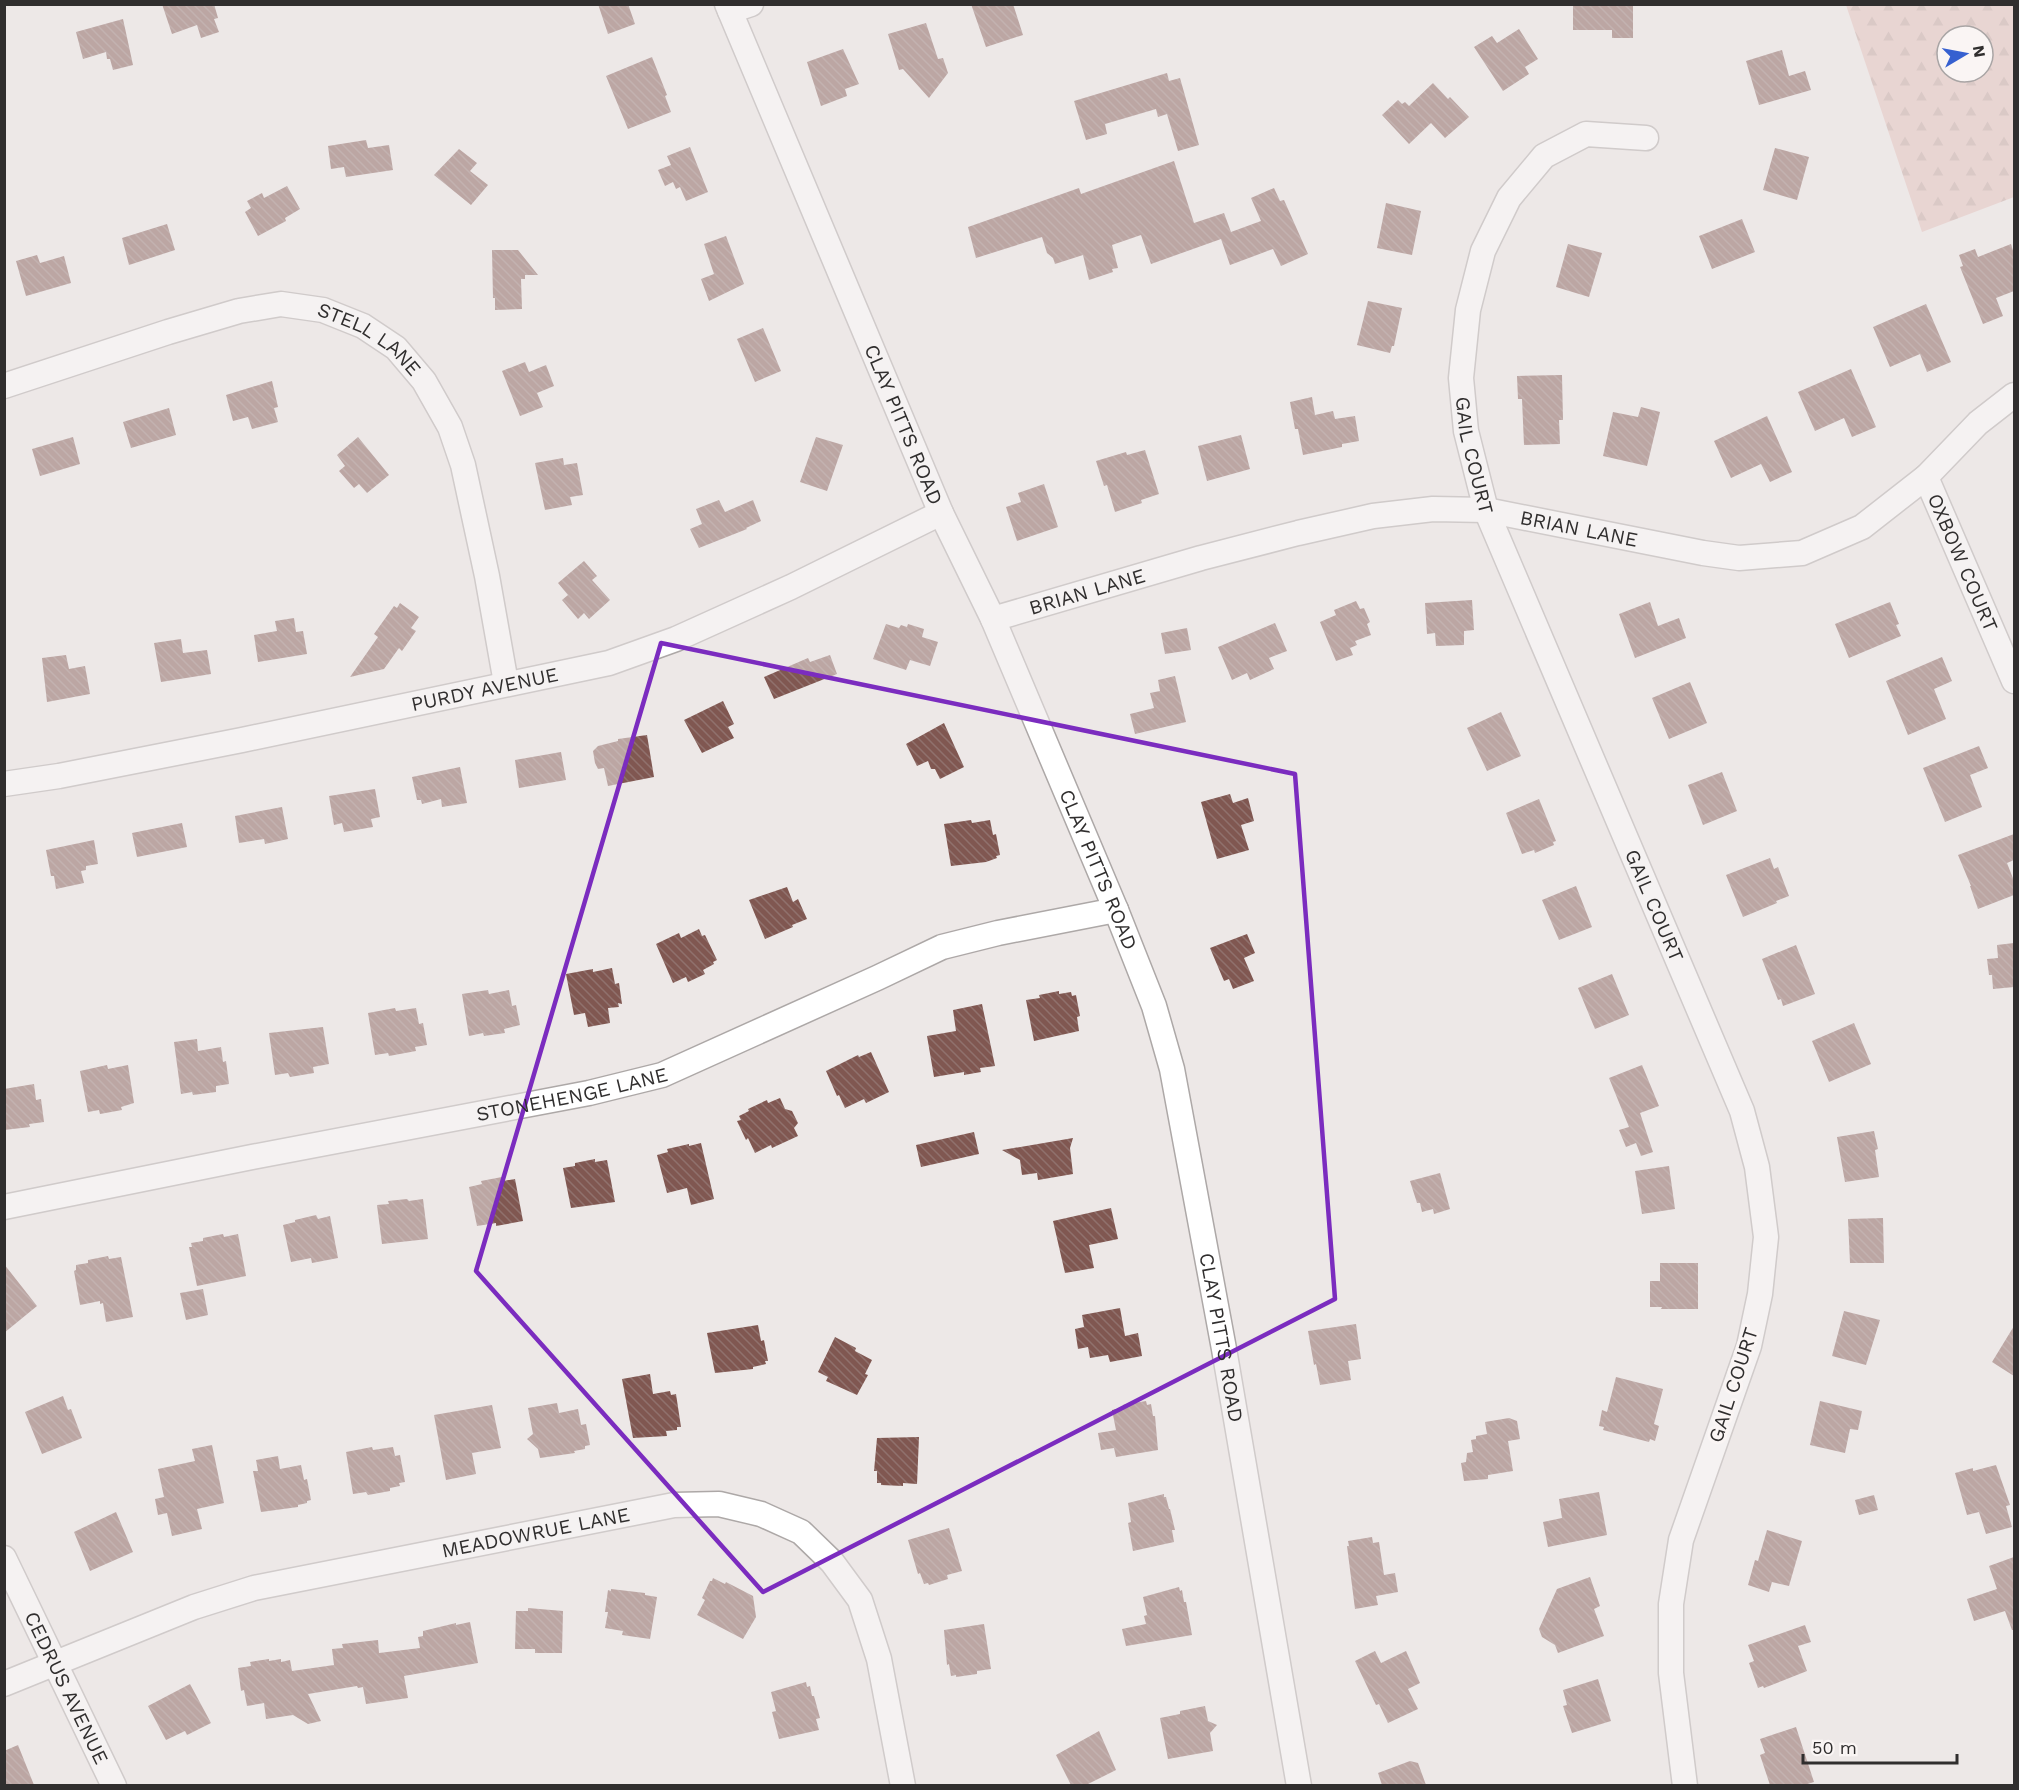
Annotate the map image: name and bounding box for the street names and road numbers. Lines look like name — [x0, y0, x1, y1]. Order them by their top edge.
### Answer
street label: STELL LANE — [314, 297, 426, 381]
street label: CLAY PITTS ROAD — [859, 341, 948, 508]
street label: GAIL COURT — [1451, 395, 1499, 516]
street label: OXBOW COURT — [1923, 490, 2003, 635]
street label: BRIAN LANE — [1518, 505, 1640, 552]
street label: BRIAN LANE — [1026, 563, 1148, 620]
street label: PURDY AVENUE — [409, 662, 560, 716]
street label: CLAY PITTS ROAD — [1054, 786, 1143, 953]
street label: GAIL COURT — [1620, 846, 1689, 965]
street label: STONEHENGE LANE — [474, 1062, 670, 1126]
street label: CLAY PITTS ROAD — [1194, 1251, 1248, 1424]
street label: GAIL COURT — [1703, 1324, 1763, 1446]
street label: MEADOWRUE LANE — [439, 1502, 632, 1563]
street label: CEDRUS AVENUE — [20, 1607, 114, 1768]

